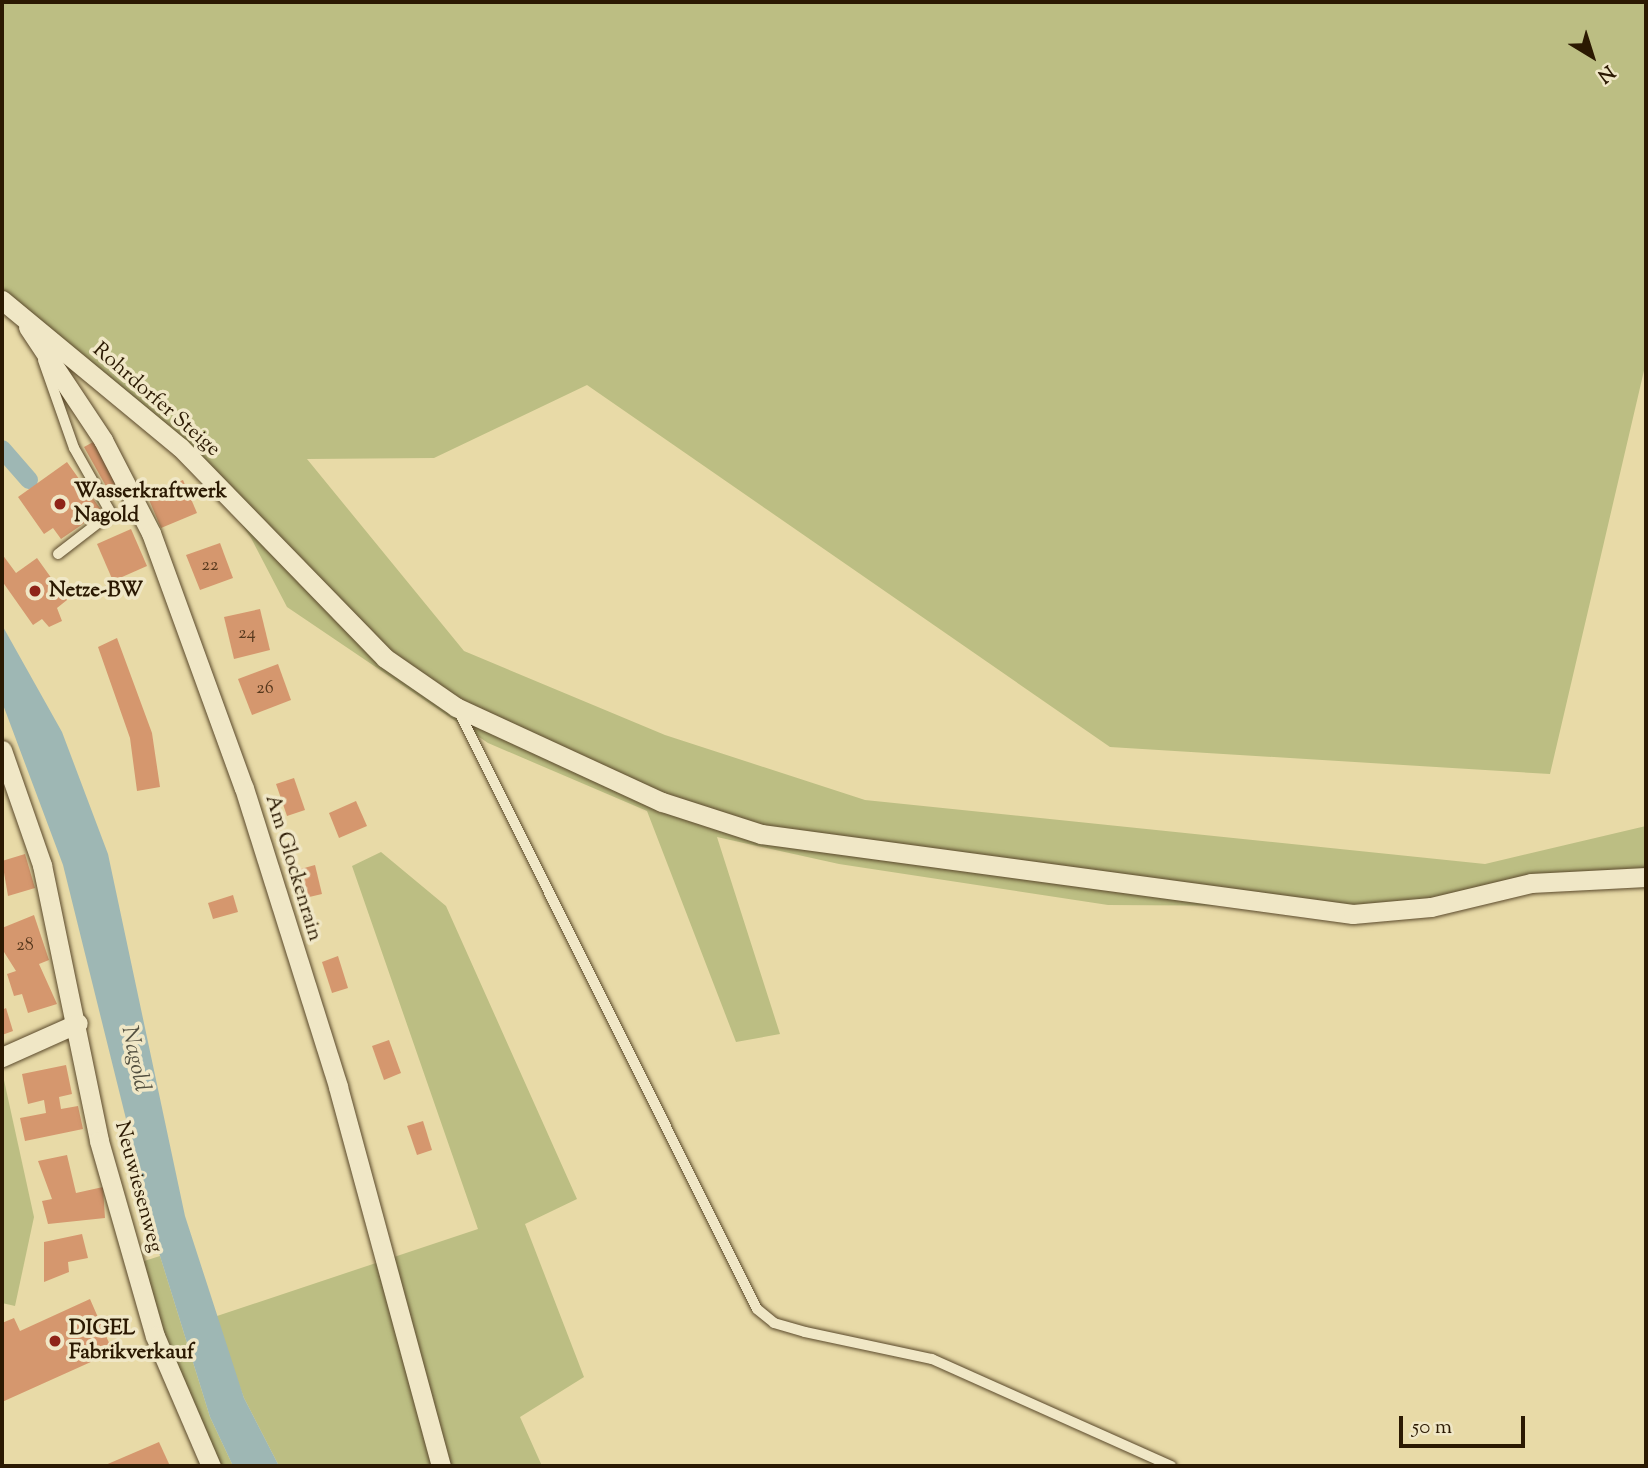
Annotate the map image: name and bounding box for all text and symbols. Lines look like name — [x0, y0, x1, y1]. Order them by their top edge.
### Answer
north arrow — [1557, 21, 1627, 91]
text: N — [1591, 58, 1620, 88]
street label: Rohrdorfer Steige — [87, 338, 225, 462]
place label: Wasserkraftwerk Nagold — [74, 479, 227, 529]
marker: Wasserkraftwerk Nagold — [52, 496, 68, 512]
house number: 22 — [202, 555, 218, 577]
place label: Netze-BW — [49, 578, 143, 604]
marker: Netze-BW — [27, 583, 43, 599]
house number: 24 — [238, 623, 256, 645]
house number: 26 — [256, 678, 274, 700]
street label: Am Glockenrain — [259, 792, 327, 944]
house number: 28 — [16, 935, 34, 957]
water label: Nagold — [114, 1024, 154, 1094]
street label: Neuwiesenweg — [108, 1119, 168, 1255]
place label: DIGEL Fabrikverkauf — [69, 1316, 194, 1366]
marker: DIGEL Fabrikverkauf — [47, 1333, 63, 1349]
scale bar — [1403, 1402, 1529, 1446]
text: 50 m — [1412, 1413, 1452, 1443]

